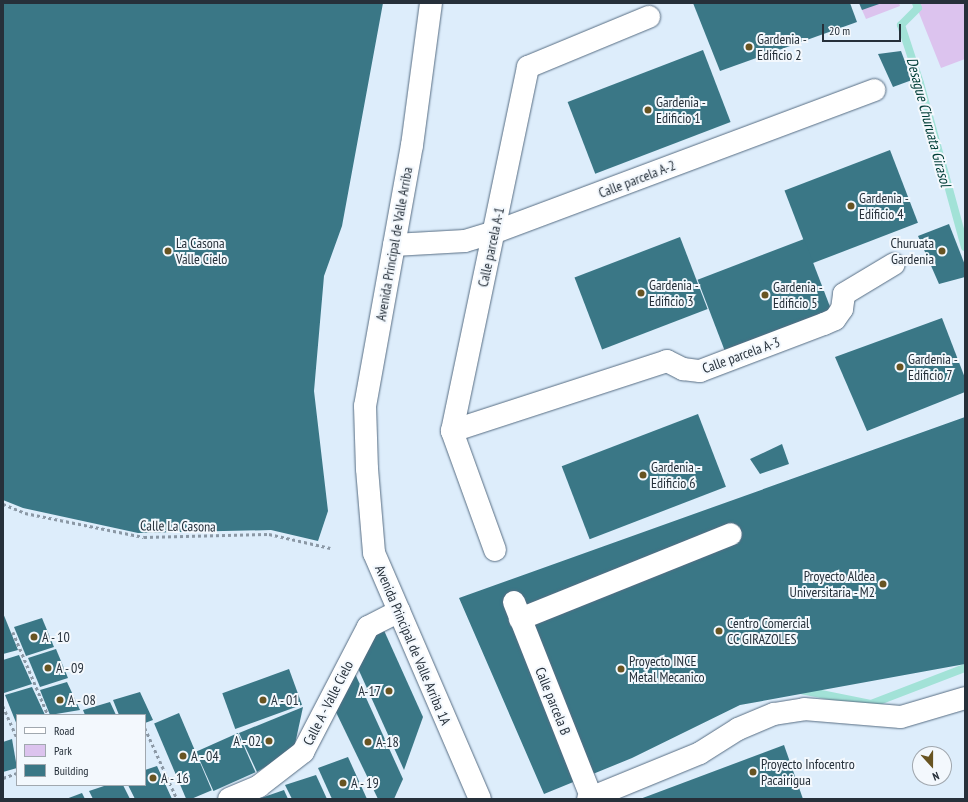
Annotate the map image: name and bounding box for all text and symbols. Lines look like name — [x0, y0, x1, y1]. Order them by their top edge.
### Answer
scale bar — [824, 16, 903, 42]
text: 20 m — [829, 23, 850, 38]
place label: Gardenia - Edificio 2 — [757, 31, 807, 64]
marker: Gardenia - Edificio 2 — [744, 42, 754, 52]
water label: Desague Churuata Girasol — [903, 55, 955, 189]
place label: Gardenia - Edificio 1 — [656, 94, 706, 126]
marker: Gardenia - Edificio 1 — [643, 105, 653, 115]
street label: Calle parcela A-2 — [596, 157, 678, 201]
street label: Avenida Principal de Valle Arriba — [372, 165, 416, 323]
place label: Gardenia - Edificio 4 — [859, 190, 909, 222]
marker: Gardenia - Edificio 4 — [846, 201, 856, 211]
street label: Calle parcela A-1 — [474, 205, 508, 289]
place label: La Casona Valle Cielo — [176, 235, 227, 268]
place label: Churuata Gardenia — [890, 235, 934, 268]
marker: La Casona Valle Cielo — [163, 246, 173, 256]
marker: Churuata Gardenia — [937, 246, 947, 256]
place label: Gardenia - Edificio 3 — [649, 277, 699, 310]
place label: Gardenia - Edificio 5 — [773, 279, 823, 312]
marker: Gardenia - Edificio 3 — [636, 288, 646, 298]
marker: Gardenia - Edificio 5 — [760, 290, 770, 300]
street label: Calle parcela A-3 — [700, 333, 782, 377]
place label: Gardenia - Edificio 7 — [908, 351, 958, 384]
marker: Gardenia - Edificio 7 — [895, 362, 905, 372]
place label: Gardenia - Edificio 6 — [651, 459, 701, 492]
marker: Gardenia - Edificio 6 — [638, 470, 648, 480]
street label: Calle La Casona — [140, 517, 216, 535]
street label: Avenida Principal de Valle Arriba 1A — [372, 562, 454, 728]
place label: Proyecto Aldea Universitaria - M2 — [789, 568, 875, 600]
marker: Proyecto Aldea Universitaria - M2 — [878, 579, 888, 589]
place label: Centro Comercial CC GIRAZOLES — [727, 615, 809, 648]
marker: Centro Comercial CC GIRAZOLES — [714, 626, 724, 636]
place label: A - 10 — [42, 629, 71, 645]
marker: A - 10 — [29, 632, 39, 642]
place label: Proyecto INCE Metal Mecanico — [629, 653, 705, 686]
street label: Calle A - Valle Cielo — [299, 657, 357, 749]
place label: A - 09 — [56, 660, 85, 676]
marker: A - 09 — [43, 663, 53, 673]
marker: Proyecto INCE Metal Mecanico — [616, 664, 626, 674]
street label: Calle parcela B — [532, 665, 574, 737]
place label: A-17 — [358, 683, 381, 699]
marker: A-17 — [384, 686, 394, 696]
place label: A - 08 — [68, 692, 97, 708]
place label: A - 01 — [271, 692, 300, 708]
marker: A - 08 — [55, 695, 65, 705]
marker: A - 01 — [258, 695, 268, 705]
legend — [16, 714, 146, 786]
text: Road — [54, 723, 74, 738]
place label: A - 02 — [232, 733, 261, 749]
place label: A-18 — [376, 734, 399, 750]
marker: A - 02 — [264, 736, 274, 746]
marker: A-18 — [363, 737, 373, 747]
text: Park — [54, 743, 72, 758]
north arrow — [912, 746, 952, 786]
place label: A - 04 — [191, 748, 220, 764]
marker: A - 04 — [178, 751, 188, 761]
place label: Proyecto Infocentro Pacairigua — [761, 756, 855, 788]
text: Building — [54, 763, 89, 778]
marker: Proyecto Infocentro Pacairigua — [748, 767, 758, 777]
text: N — [931, 769, 941, 784]
place label: A - 16 — [161, 770, 190, 786]
marker: A - 16 — [148, 773, 158, 783]
place label: A - 19 — [351, 775, 380, 791]
marker: A - 19 — [338, 778, 348, 788]

